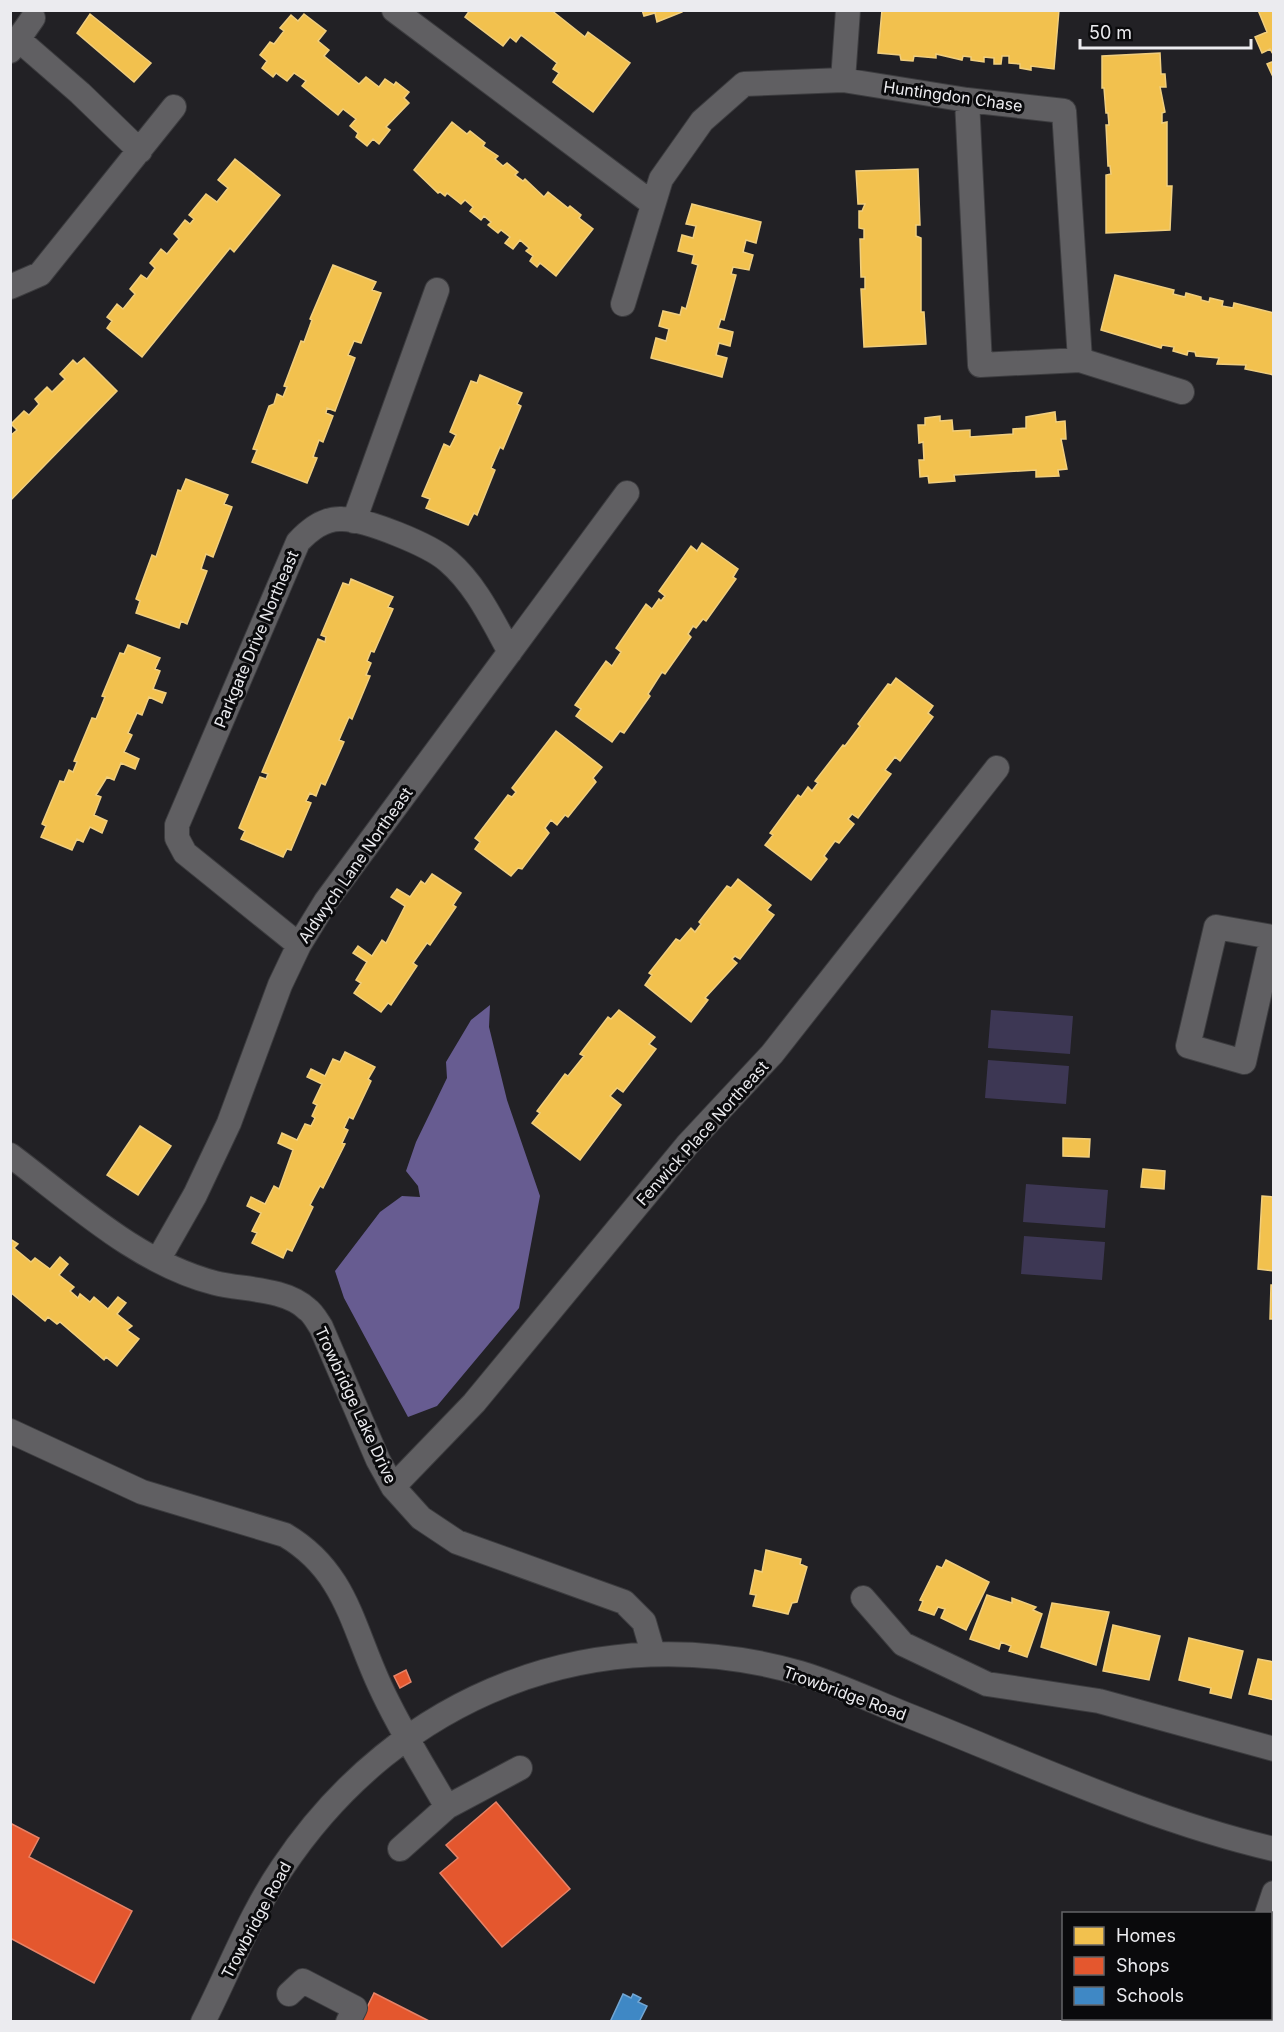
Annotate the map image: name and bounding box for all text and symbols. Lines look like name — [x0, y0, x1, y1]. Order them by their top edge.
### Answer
scale bar — [1080, 12, 1251, 50]
text: 50 m — [1089, 22, 1132, 43]
street label: Huntingdon Chase — [882, 76, 1024, 116]
street label: Parkgate Drive Northeast — [210, 547, 302, 731]
street label: Aldwych Lane Northeast — [294, 783, 416, 947]
street label: Fenwick Place Northeast — [632, 1057, 772, 1209]
street label: Trowbridge Lake Drive — [311, 1323, 401, 1487]
street label: Trowbridge Road — [781, 1661, 909, 1725]
street label: Trowbridge Road — [217, 1858, 295, 1982]
legend — [1062, 1912, 1272, 2020]
text: Homes — [1116, 1925, 1176, 1946]
text: Shops — [1116, 1955, 1170, 1976]
text: Schools — [1116, 1985, 1184, 2006]

